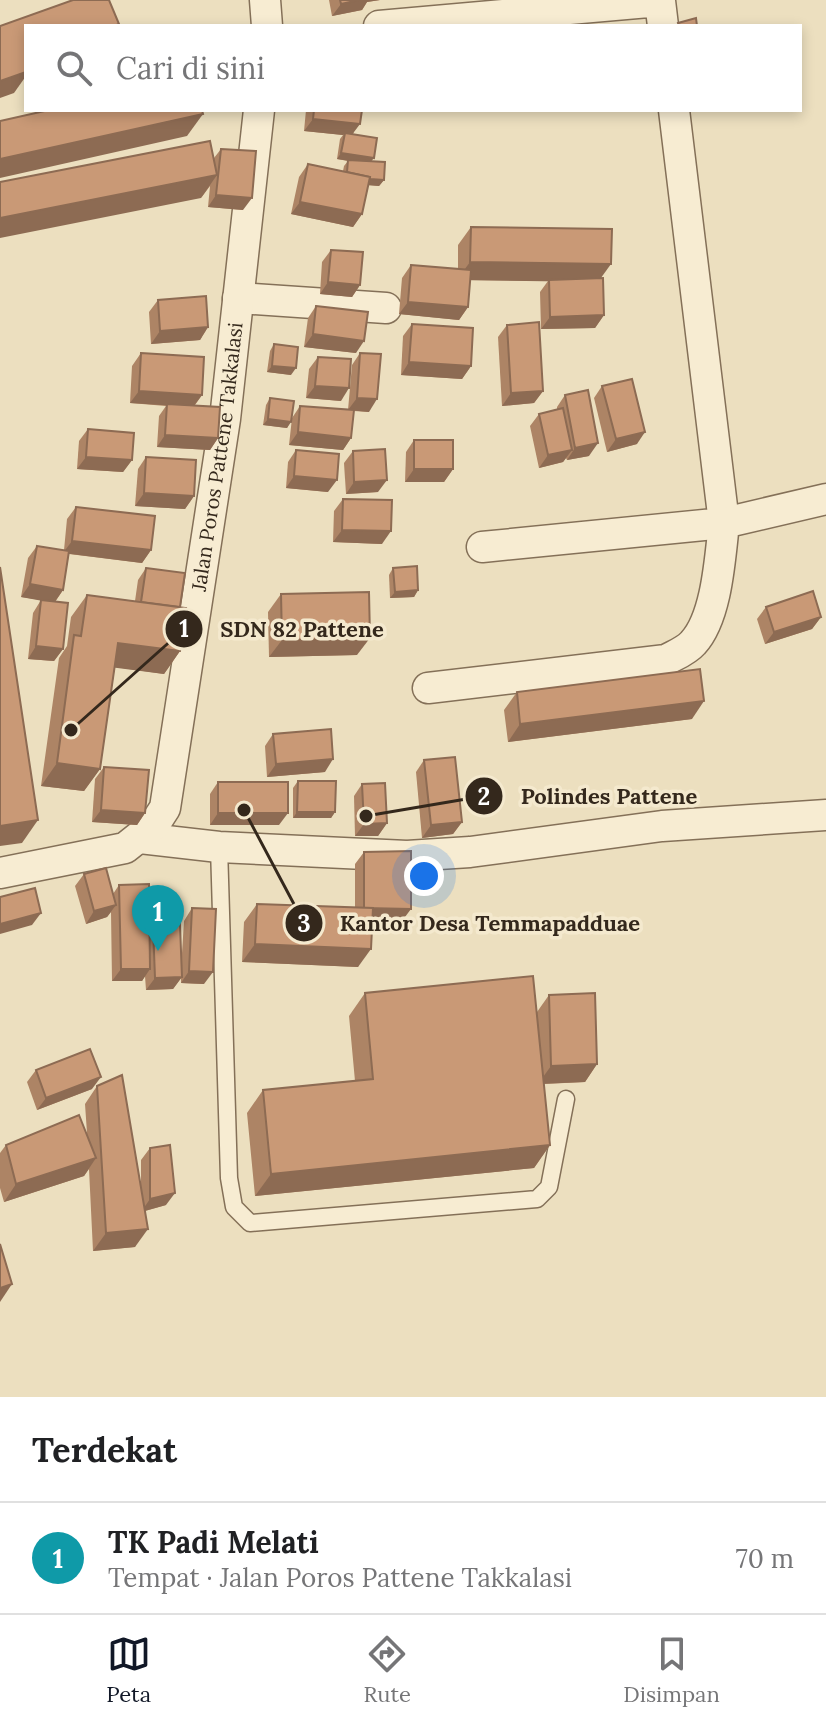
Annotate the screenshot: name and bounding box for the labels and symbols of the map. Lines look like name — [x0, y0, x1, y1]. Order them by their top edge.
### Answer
street label: Jalan Poros Pattene Takkalasi — [185, 321, 248, 594]
callout: SDN 82 Pattene — [164, 606, 400, 652]
text: 1 — [179, 613, 189, 644]
text: SDN 82 Pattene — [220, 615, 384, 643]
callout: Polindes Pattene — [464, 773, 713, 819]
text: 2 — [478, 781, 490, 812]
text: Polindes Pattene — [521, 782, 698, 810]
your location — [404, 856, 444, 896]
pin: 1 — [132, 885, 184, 951]
callout: Kantor Desa Temmapadduae — [284, 900, 657, 946]
text: 3 — [297, 908, 311, 939]
text: Kantor Desa Temmapadduae — [340, 909, 640, 937]

